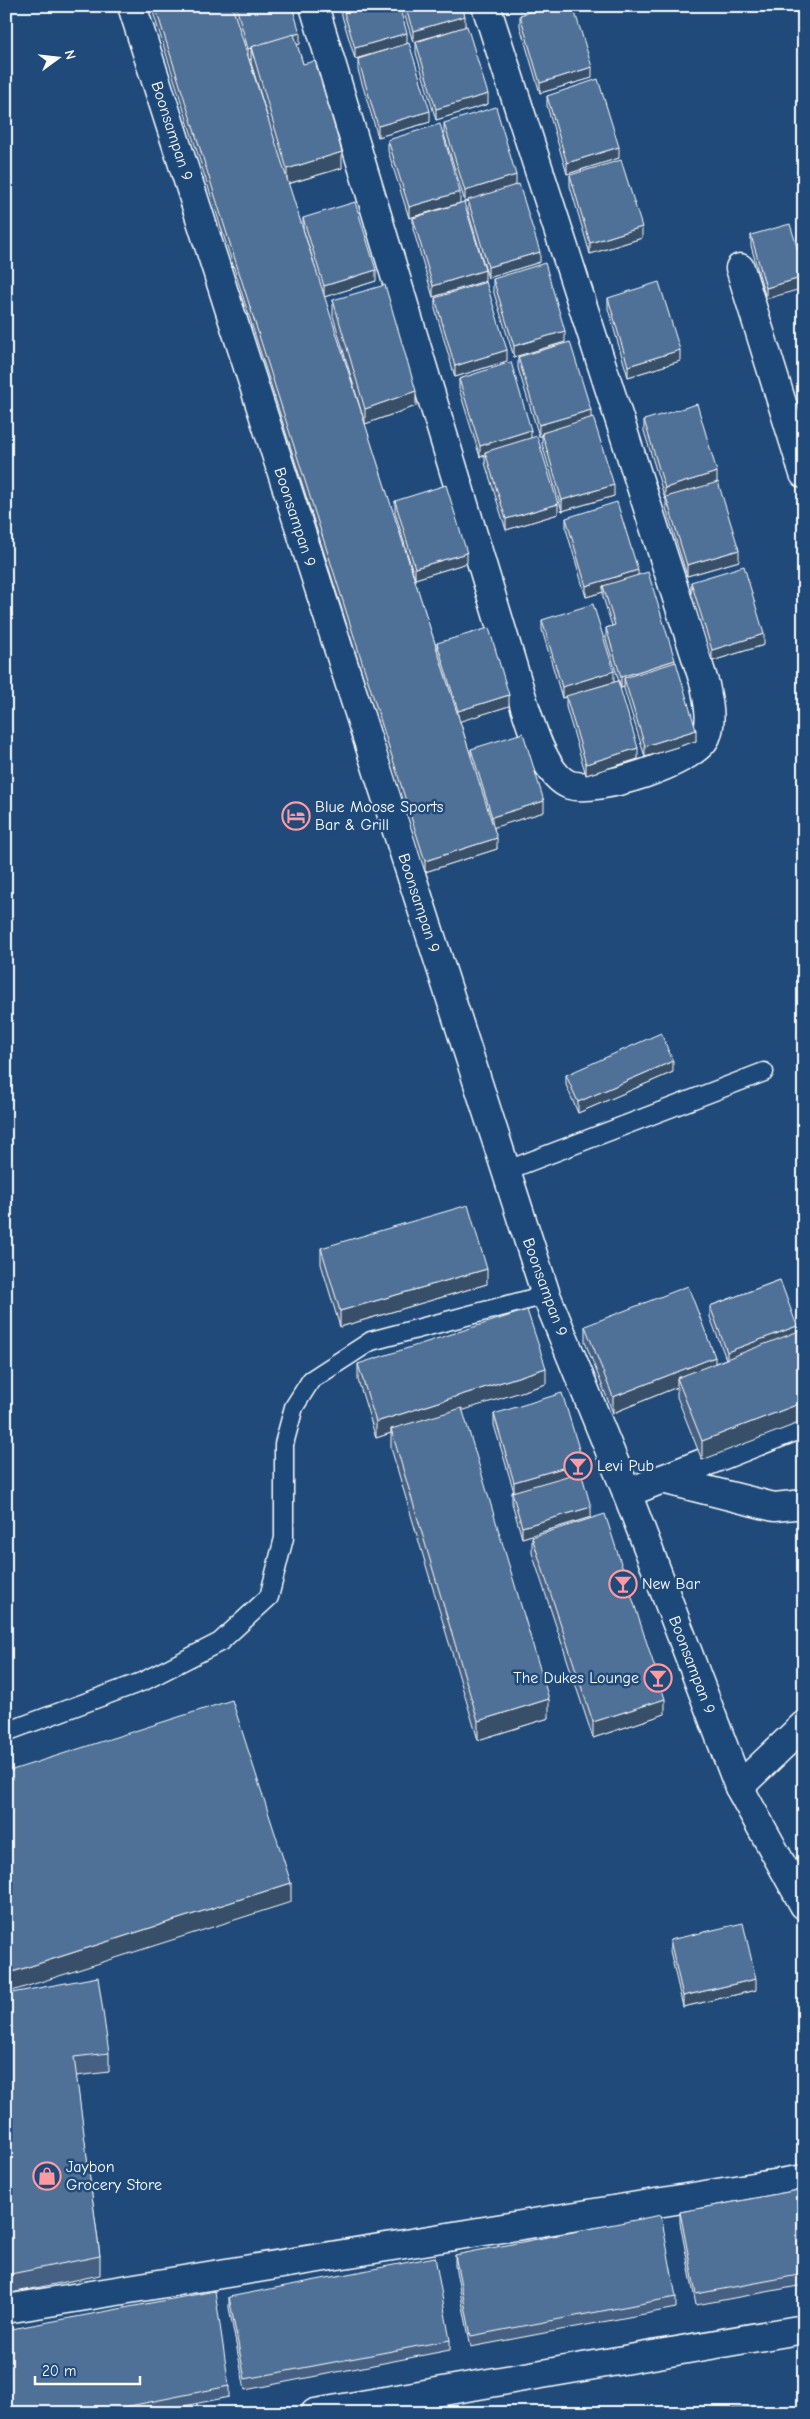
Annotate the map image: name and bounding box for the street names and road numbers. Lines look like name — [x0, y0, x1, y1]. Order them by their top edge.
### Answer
street label: Boonsampan 9 — [147, 79, 197, 183]
street label: Boonsampan 9 — [270, 465, 320, 569]
street label: Boonsampan 9 — [394, 851, 444, 955]
street label: Boonsampan 9 — [519, 1235, 571, 1339]
street label: Boonsampan 9 — [665, 1614, 719, 1716]

